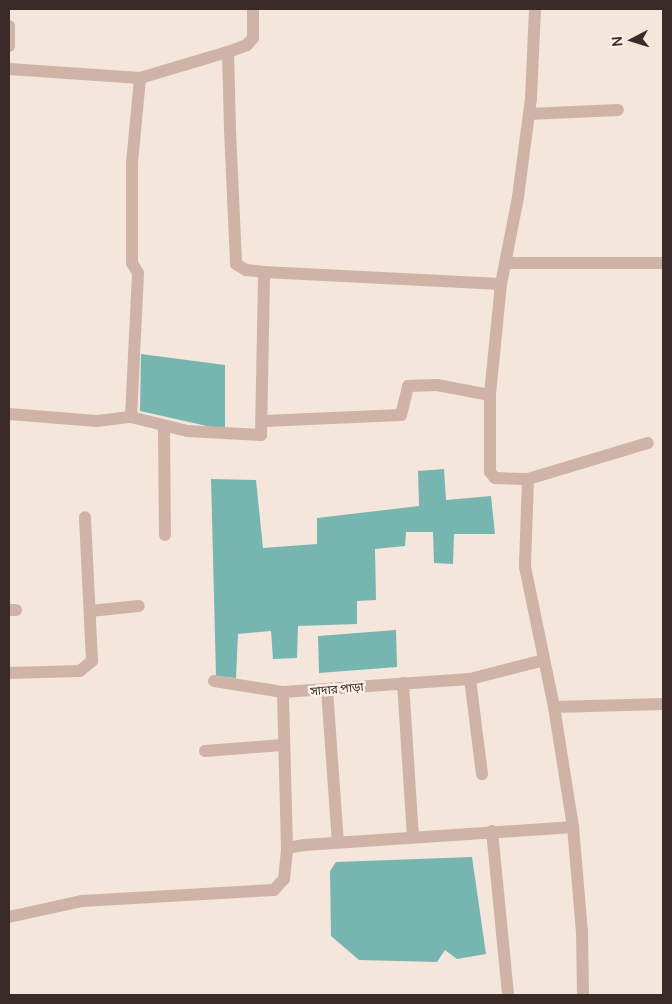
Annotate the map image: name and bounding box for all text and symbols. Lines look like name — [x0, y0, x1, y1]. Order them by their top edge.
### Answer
north arrow — [607, 15, 657, 65]
text: N — [607, 36, 626, 47]
street label: সাদার পাড়া — [310, 679, 364, 699]

